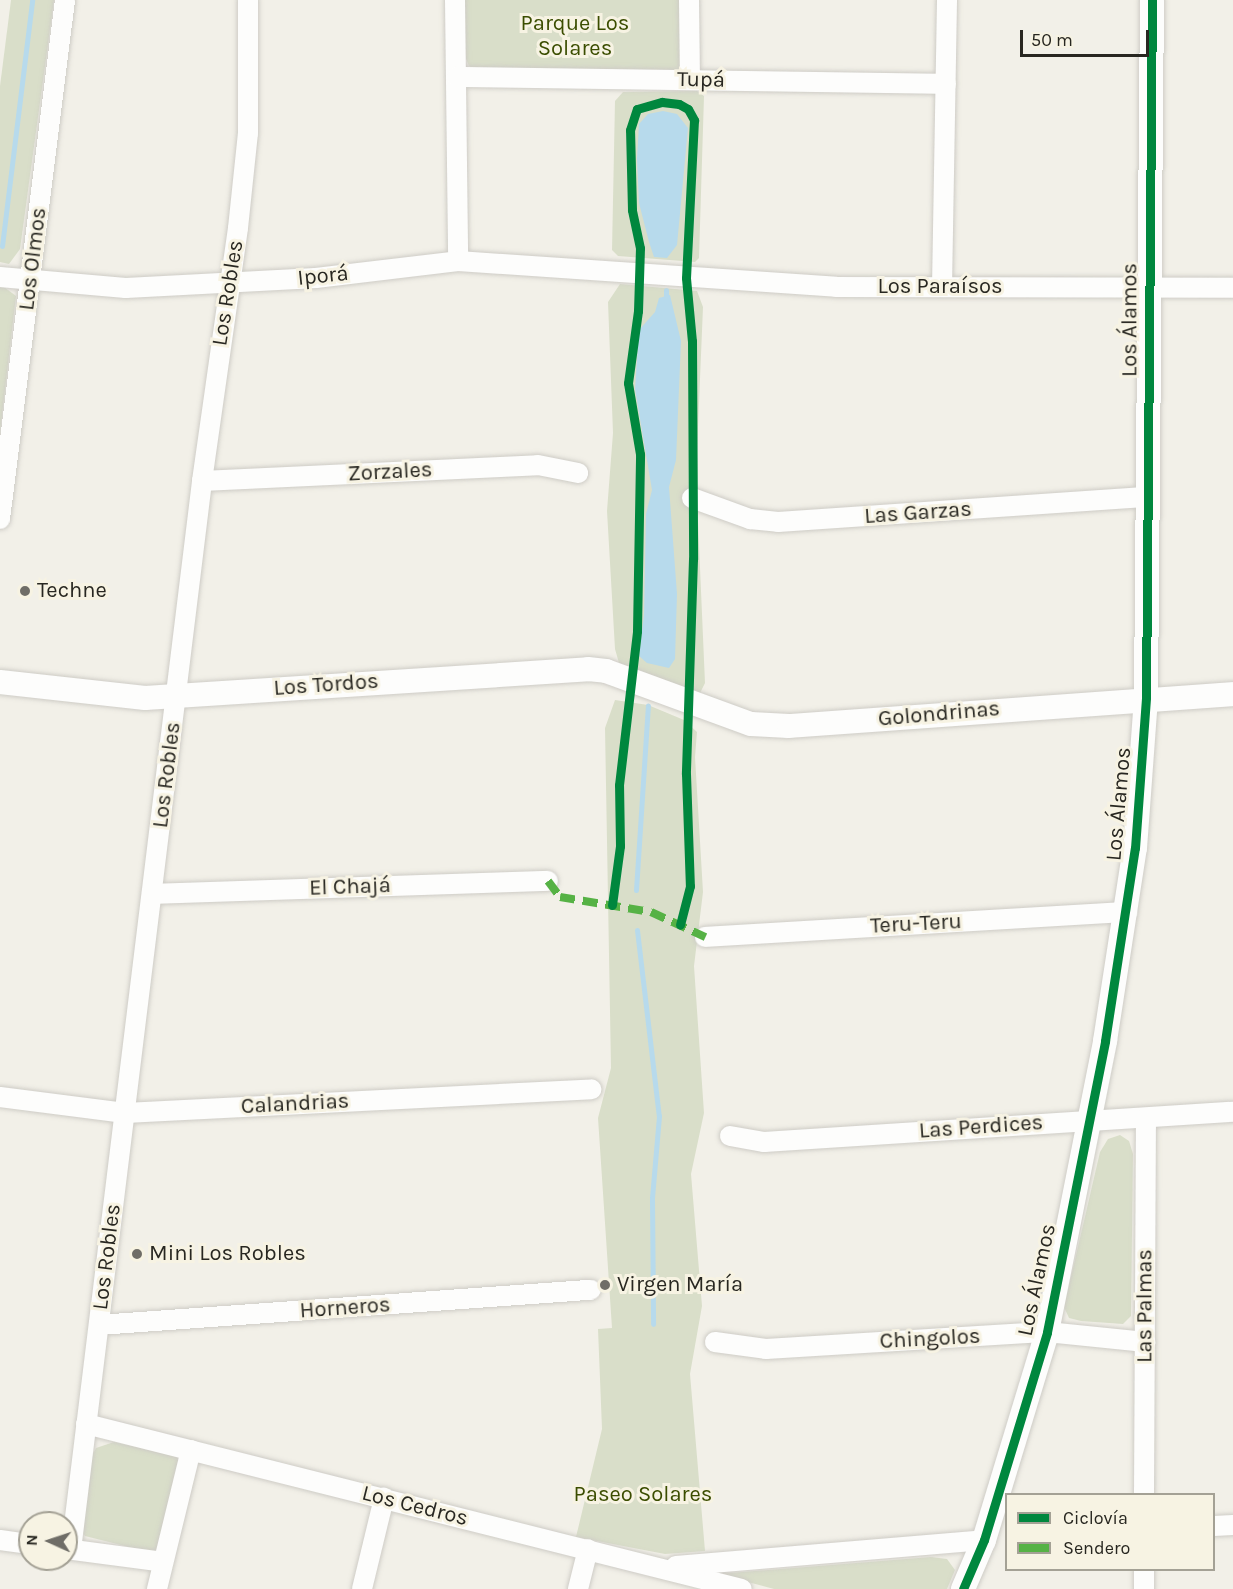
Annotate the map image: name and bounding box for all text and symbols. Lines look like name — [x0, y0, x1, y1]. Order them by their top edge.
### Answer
park label: Parque Los Solares — [521, 10, 629, 62]
scale bar — [1023, 18, 1152, 56]
text: 50 m — [1031, 29, 1073, 51]
street label: Tupá — [677, 66, 725, 94]
street label: Los Olmos — [14, 206, 52, 312]
street label: Los Robles — [207, 238, 249, 348]
street label: Iporá — [296, 260, 350, 292]
street label: Los Álamos — [1117, 263, 1143, 377]
street label: Los Paraísos — [877, 274, 1003, 300]
street label: Zorzales — [347, 457, 433, 487]
street label: Las Garzas — [863, 496, 973, 530]
place label: Techne — [37, 578, 107, 604]
marker: Techne — [18, 584, 32, 598]
street label: Los Tordos — [273, 668, 379, 702]
street label: Golondrinas — [877, 696, 1001, 732]
street label: Los Robles — [147, 720, 187, 830]
street label: Los Álamos — [1101, 746, 1137, 862]
street label: El Chajá — [309, 872, 391, 902]
street label: Teru-Teru — [870, 908, 962, 940]
street label: Calandrias — [240, 1088, 350, 1120]
street label: Las Perdices — [918, 1109, 1044, 1145]
street label: Los Robles — [87, 1202, 127, 1312]
street label: Los Álamos — [1012, 1221, 1062, 1339]
place label: Mini Los Robles — [149, 1241, 306, 1267]
marker: Mini Los Robles — [130, 1247, 144, 1261]
street label: Las Palmas — [1132, 1249, 1158, 1363]
place label: Virgen María — [617, 1272, 743, 1298]
marker: Virgen María — [598, 1278, 612, 1292]
street label: Horneros — [299, 1292, 391, 1324]
street label: Chingolos — [879, 1323, 981, 1355]
street label: Los Cedros — [359, 1480, 471, 1532]
park label: Paseo Solares — [574, 1482, 712, 1508]
legend — [1005, 1493, 1215, 1571]
text: Ciclovía — [1063, 1507, 1128, 1529]
north arrow — [18, 1511, 78, 1571]
text: N — [22, 1534, 41, 1546]
text: Sendero — [1063, 1537, 1130, 1559]

